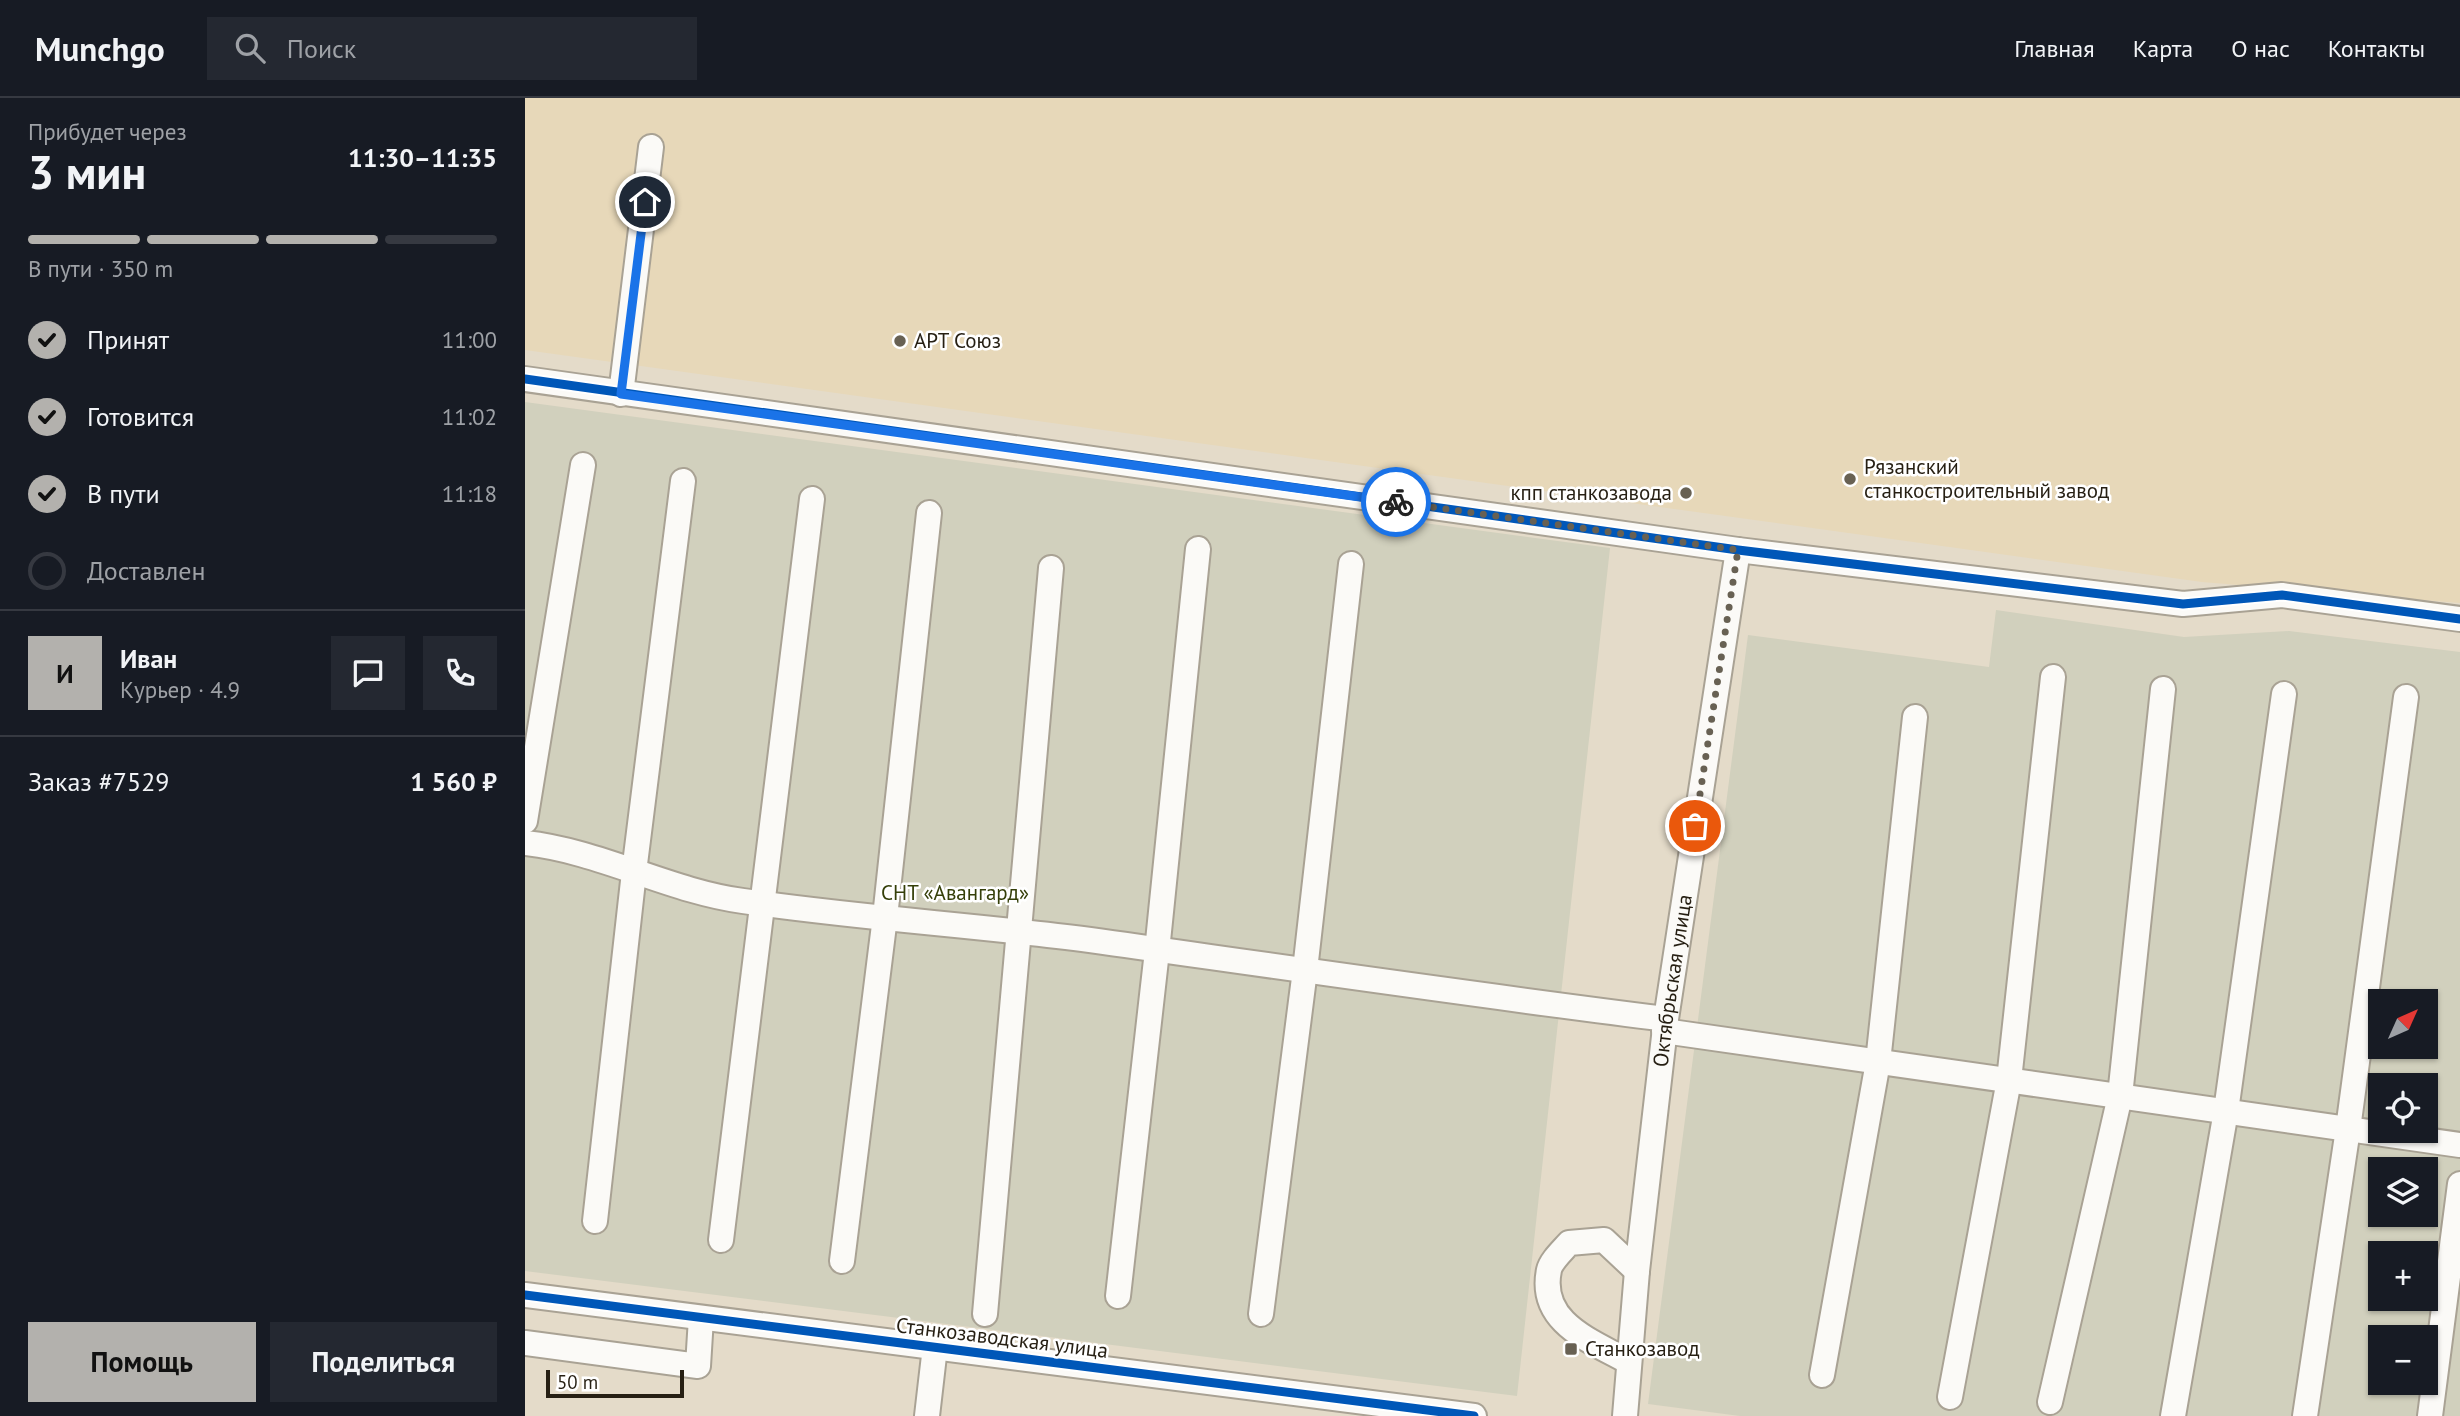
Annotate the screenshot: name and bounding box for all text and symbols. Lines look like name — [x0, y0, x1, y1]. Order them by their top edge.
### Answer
search box — [207, 17, 697, 80]
text: Munchgo — [35, 27, 165, 70]
icon: search — [231, 29, 269, 67]
text: Поиск — [287, 32, 356, 65]
text: Главная — [2014, 33, 2095, 64]
text: Карта — [2133, 33, 2193, 64]
text: О нас — [2231, 33, 2290, 64]
text: Контакты — [2328, 33, 2425, 64]
text: Прибудет через — [28, 117, 187, 146]
text: 11:30–11:35 — [348, 141, 497, 174]
text: 3 мин — [28, 142, 146, 202]
pin — [615, 172, 675, 232]
icon: home — [626, 183, 664, 221]
text: В пути · 350 m — [28, 254, 173, 283]
icon: check — [28, 321, 66, 359]
text: Принят — [87, 323, 169, 356]
text: 11:00 — [442, 325, 497, 354]
place label: АРТ Союз — [914, 327, 1001, 354]
marker: АРТ Союз — [892, 333, 908, 349]
icon: check — [28, 398, 66, 436]
text: Готовится — [87, 400, 194, 433]
text: 11:02 — [442, 402, 497, 431]
place label: Рязанский станкостроительный завод — [1864, 453, 2109, 504]
courier — [1361, 467, 1431, 537]
marker: Рязанский станкостроительный завод — [1842, 471, 1858, 487]
icon: check — [28, 475, 66, 513]
text: В пути — [87, 477, 160, 510]
text: 11:18 — [442, 479, 497, 508]
place label: кпп станкозавода — [1511, 479, 1672, 506]
icon: bike — [1377, 483, 1415, 521]
marker: кпп станкозавода — [1678, 485, 1694, 501]
text: Доставлен — [87, 554, 206, 587]
button: chat — [331, 636, 405, 710]
button: phone — [423, 636, 497, 710]
text: Иван — [120, 642, 177, 675]
text: И — [56, 657, 74, 690]
text: Курьер · 4.9 — [120, 675, 240, 704]
text: Заказ #7529 — [28, 765, 170, 798]
text: 1 560 ₽ — [410, 765, 497, 798]
pin — [1665, 796, 1725, 856]
icon: bag — [1676, 807, 1714, 845]
park label: СНТ «Авангард» — [881, 879, 1029, 906]
street label: Октябрьская улица — [1647, 893, 1698, 1068]
north arrow — [2368, 989, 2438, 1059]
map controls — [2368, 989, 2438, 1395]
button: locate — [2368, 1073, 2438, 1143]
button: layers — [2368, 1157, 2438, 1227]
button: + — [2368, 1241, 2438, 1311]
street label: Станкозаводская улица — [894, 1311, 1110, 1364]
button: Помощь — [28, 1322, 256, 1402]
button: Поделиться — [270, 1322, 497, 1402]
button: − — [2368, 1325, 2438, 1395]
place label: Станкозавод — [1585, 1335, 1700, 1362]
marker: Станкозавод — [1563, 1341, 1579, 1357]
scale bar — [546, 1367, 684, 1399]
text: 50 m — [557, 1370, 598, 1394]

